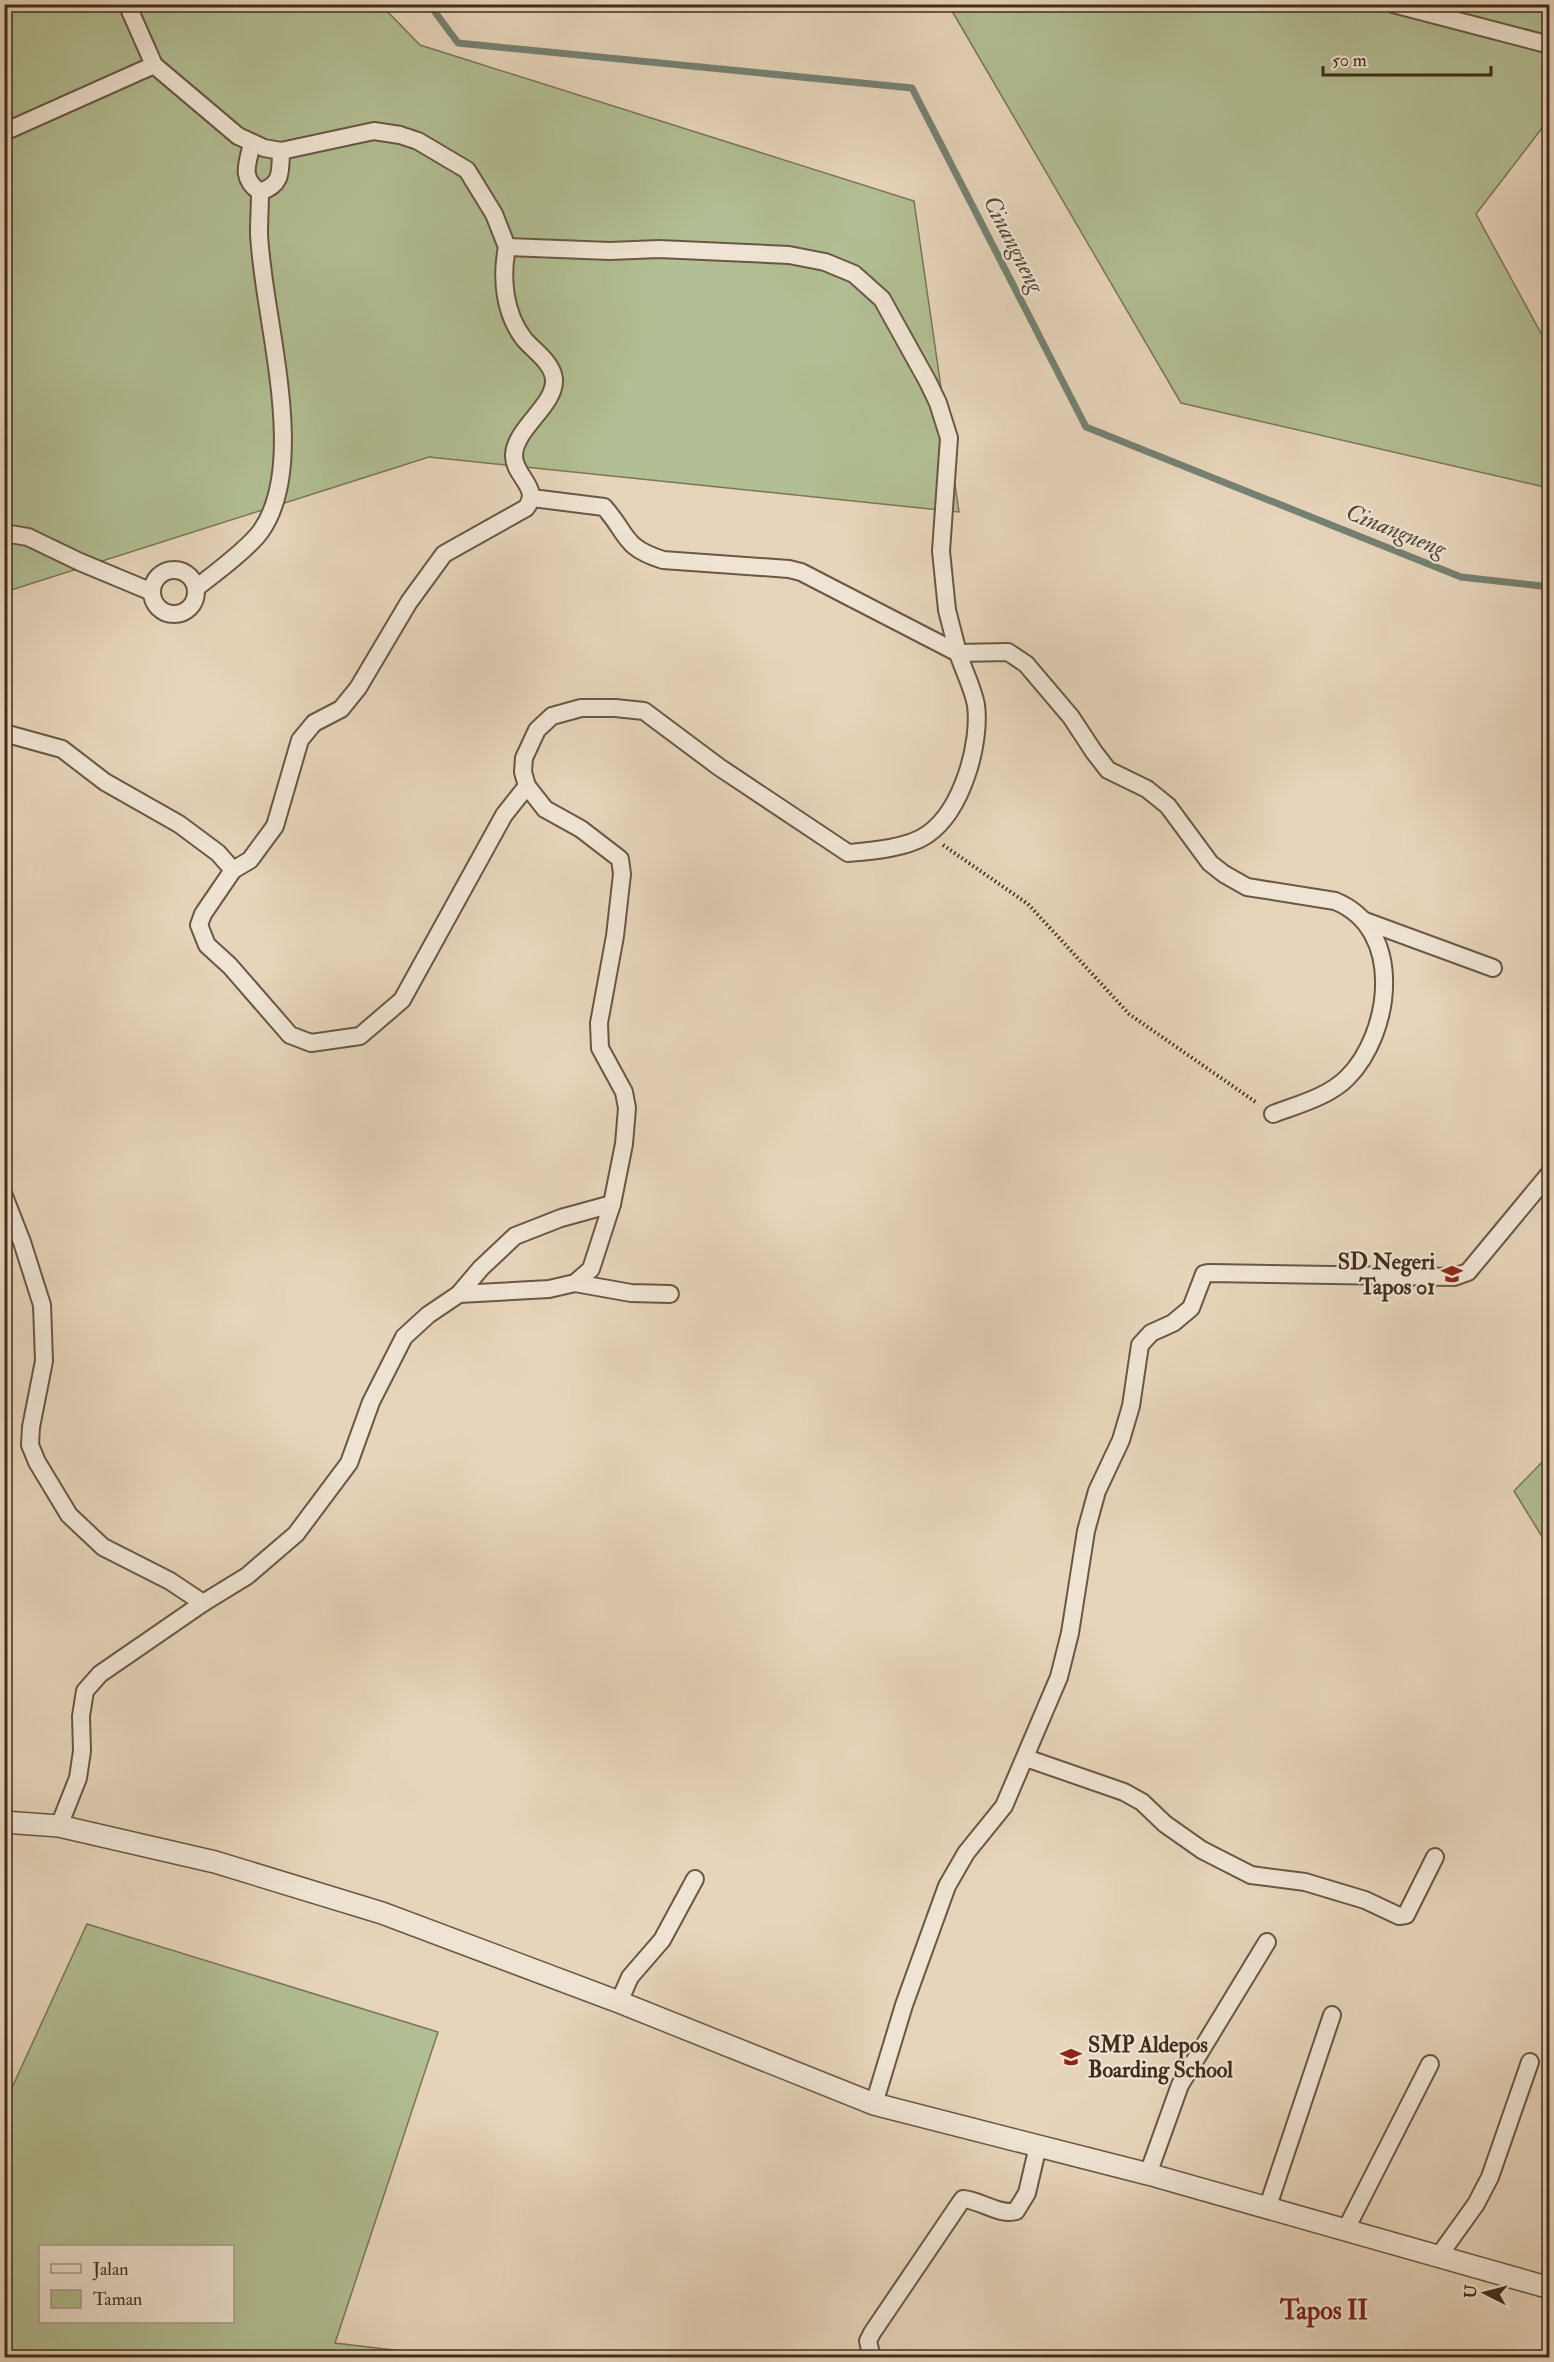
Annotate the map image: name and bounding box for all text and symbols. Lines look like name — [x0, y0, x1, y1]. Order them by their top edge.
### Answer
scale bar — [1323, 39, 1491, 77]
text: 50 m — [1332, 49, 1367, 72]
water label: Cinangneng — [976, 190, 1052, 299]
water label: Cinangneng — [1341, 496, 1451, 565]
place label: SD Negeri Tapos 01 — [1338, 1248, 1435, 1302]
school or university icon: SD Negeri Tapos 01 — [1440, 1262, 1464, 1286]
place label: SMP Aldepos Boarding School — [1088, 2031, 1233, 2085]
school or university icon: SMP Aldepos Boarding School — [1059, 2045, 1083, 2069]
legend — [39, 2245, 234, 2323]
text: Jalan — [92, 2258, 129, 2281]
north arrow — [1455, 2263, 1515, 2323]
text: U — [1460, 2283, 1482, 2299]
text: Taman — [93, 2288, 142, 2311]
district label: Tapos II — [1279, 2295, 1368, 2328]

